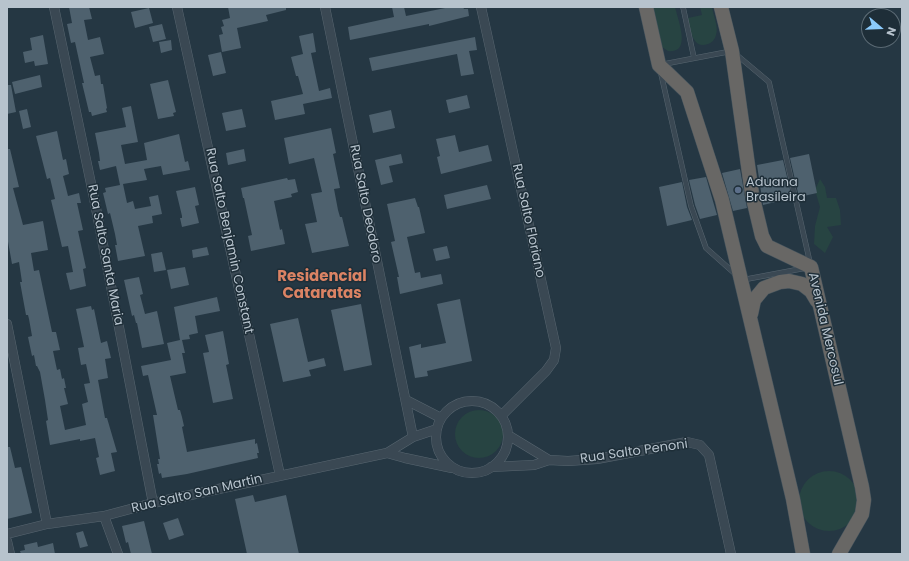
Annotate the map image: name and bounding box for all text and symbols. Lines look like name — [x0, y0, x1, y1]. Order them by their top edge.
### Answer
north arrow — [861, 8, 901, 48]
text: N — [882, 25, 900, 38]
street label: Rua Salto Deodoro — [346, 143, 384, 265]
street label: Rua Salto Benjamin Constant — [202, 147, 256, 335]
street label: Rua Salto Floriano — [508, 163, 548, 279]
place label: Aduana Brasileira — [746, 175, 806, 206]
street label: Rua Salto Santa Maria — [84, 183, 126, 327]
marker: Aduana Brasileira — [733, 185, 743, 195]
district label: Residencial Cataratas — [277, 268, 367, 303]
street label: Avenida Mercosul — [804, 271, 846, 387]
street label: Rua Salto Penoni — [579, 437, 689, 467]
street label: Rua Salto San Martin — [130, 471, 264, 517]

